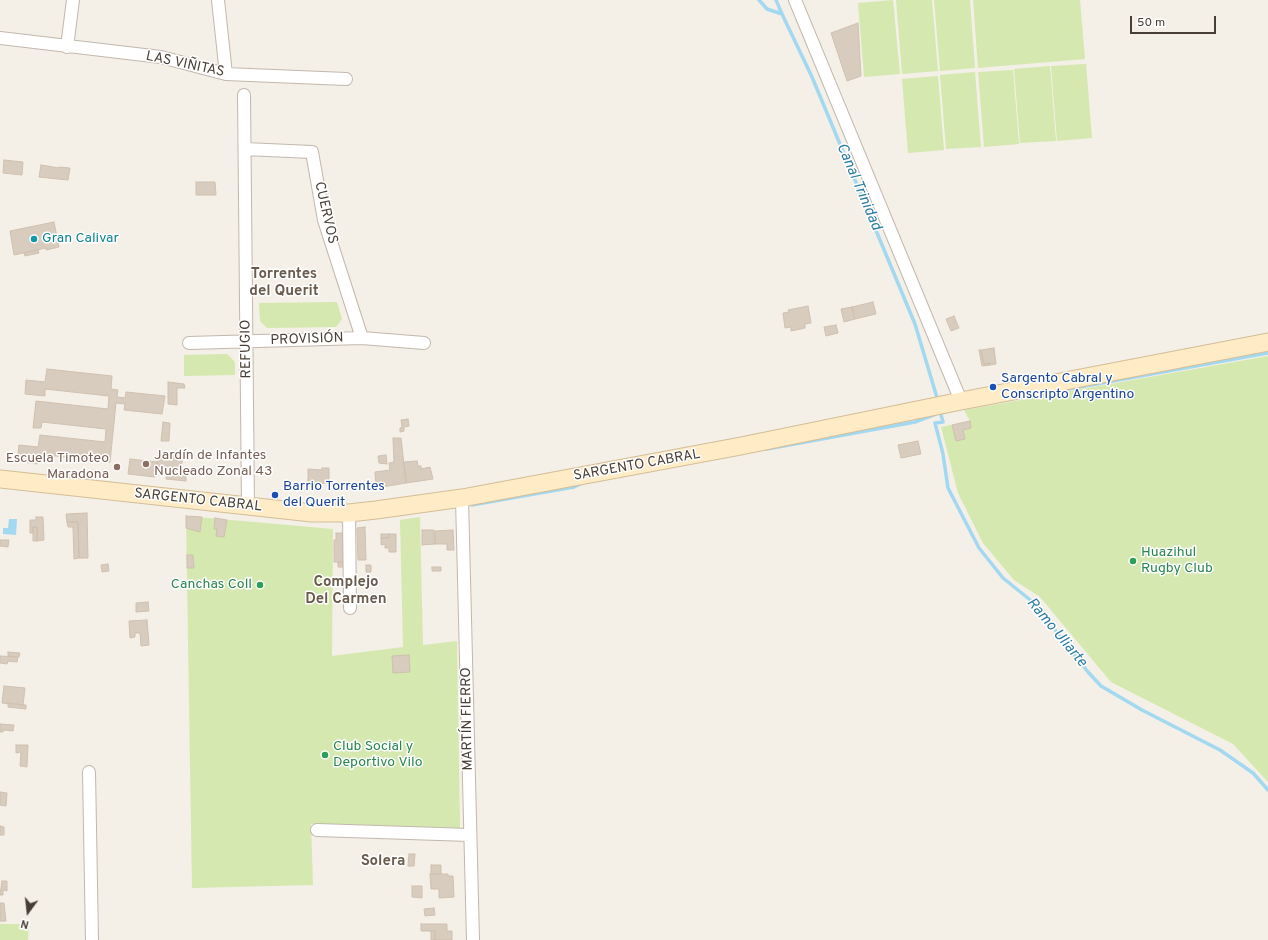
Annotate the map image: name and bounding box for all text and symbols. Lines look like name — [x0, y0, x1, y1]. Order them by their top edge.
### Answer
scale bar — [1132, 8, 1218, 34]
text: 50 m — [1137, 15, 1165, 31]
street label: LAS VIÑITAS — [144, 48, 226, 82]
water label: Canal Trinidad — [832, 141, 884, 233]
street label: CUERVOS — [310, 180, 340, 246]
place label: Gran Calivar — [42, 231, 119, 247]
marker: Gran Calivar — [29, 234, 39, 244]
district label: Torrentes del Querit — [249, 266, 319, 301]
street label: REFUGIO — [238, 319, 256, 379]
street label: PROVISIÓN — [270, 330, 344, 350]
place label: Sargento Cabral y Conscripto Argentino — [1001, 371, 1134, 404]
marker: Sargento Cabral y Conscripto Argentino — [988, 382, 998, 392]
street label: SARGENTO CABRAL — [572, 447, 702, 485]
place label: Jardín de Infantes Nucleado Zonal 43 — [154, 448, 272, 480]
place label: Escuela Timoteo Maradona — [6, 451, 109, 484]
marker: Jardín de Infantes Nucleado Zonal 43 — [141, 459, 151, 469]
marker: Escuela Timoteo Maradona — [112, 462, 122, 472]
place label: Barrio Torrentes del Querit — [283, 479, 385, 512]
street label: SARGENTO CABRAL — [133, 486, 263, 516]
marker: Barrio Torrentes del Querit — [270, 490, 280, 500]
place label: Huazihul Rugby Club — [1141, 545, 1213, 578]
marker: Huazihul Rugby Club — [1128, 556, 1138, 566]
district label: Complejo Del Carmen — [305, 574, 387, 609]
place label: Canchas Coll — [171, 577, 252, 593]
marker: Canchas Coll — [255, 580, 265, 590]
water label: Ramo Uliarte — [1022, 595, 1090, 671]
street label: MARTÍN FIERRO — [459, 667, 477, 771]
place label: Club Social y Deportivo Vilo — [333, 739, 423, 772]
marker: Club Social y Deportivo Vilo — [320, 750, 330, 760]
district label: Solera — [361, 853, 405, 871]
north arrow — [8, 892, 48, 932]
text: N — [19, 916, 31, 931]

